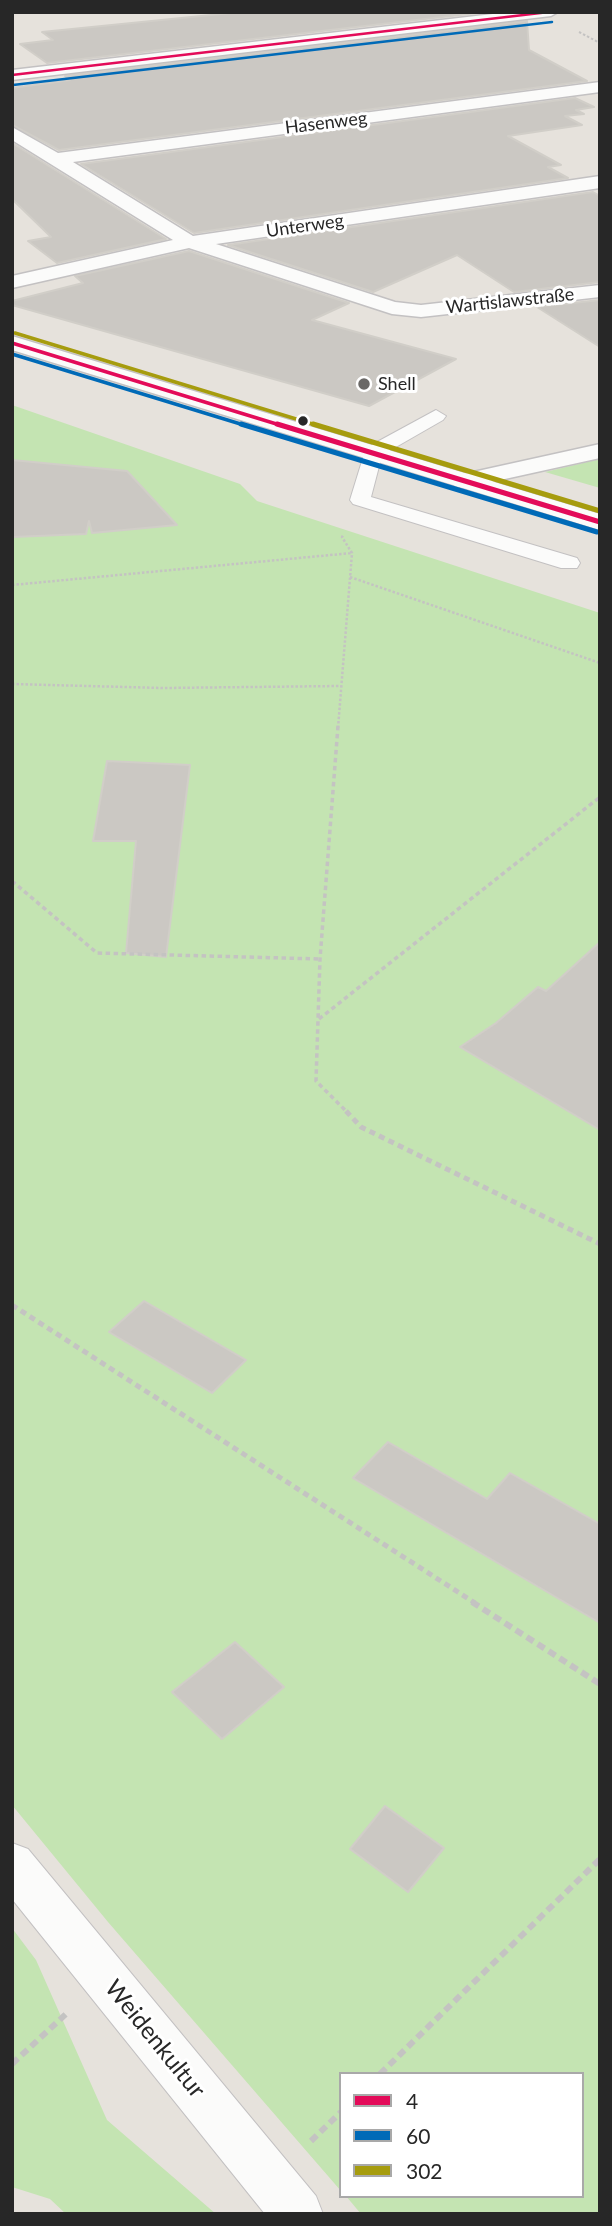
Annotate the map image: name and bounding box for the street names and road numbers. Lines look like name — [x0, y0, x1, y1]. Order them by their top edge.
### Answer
street label: Hasenweg — [284, 107, 368, 139]
street label: Unterweg — [265, 210, 345, 242]
street label: Wartislawstraße — [445, 284, 575, 318]
street label: Weidenkultur — [99, 1974, 211, 2104]

